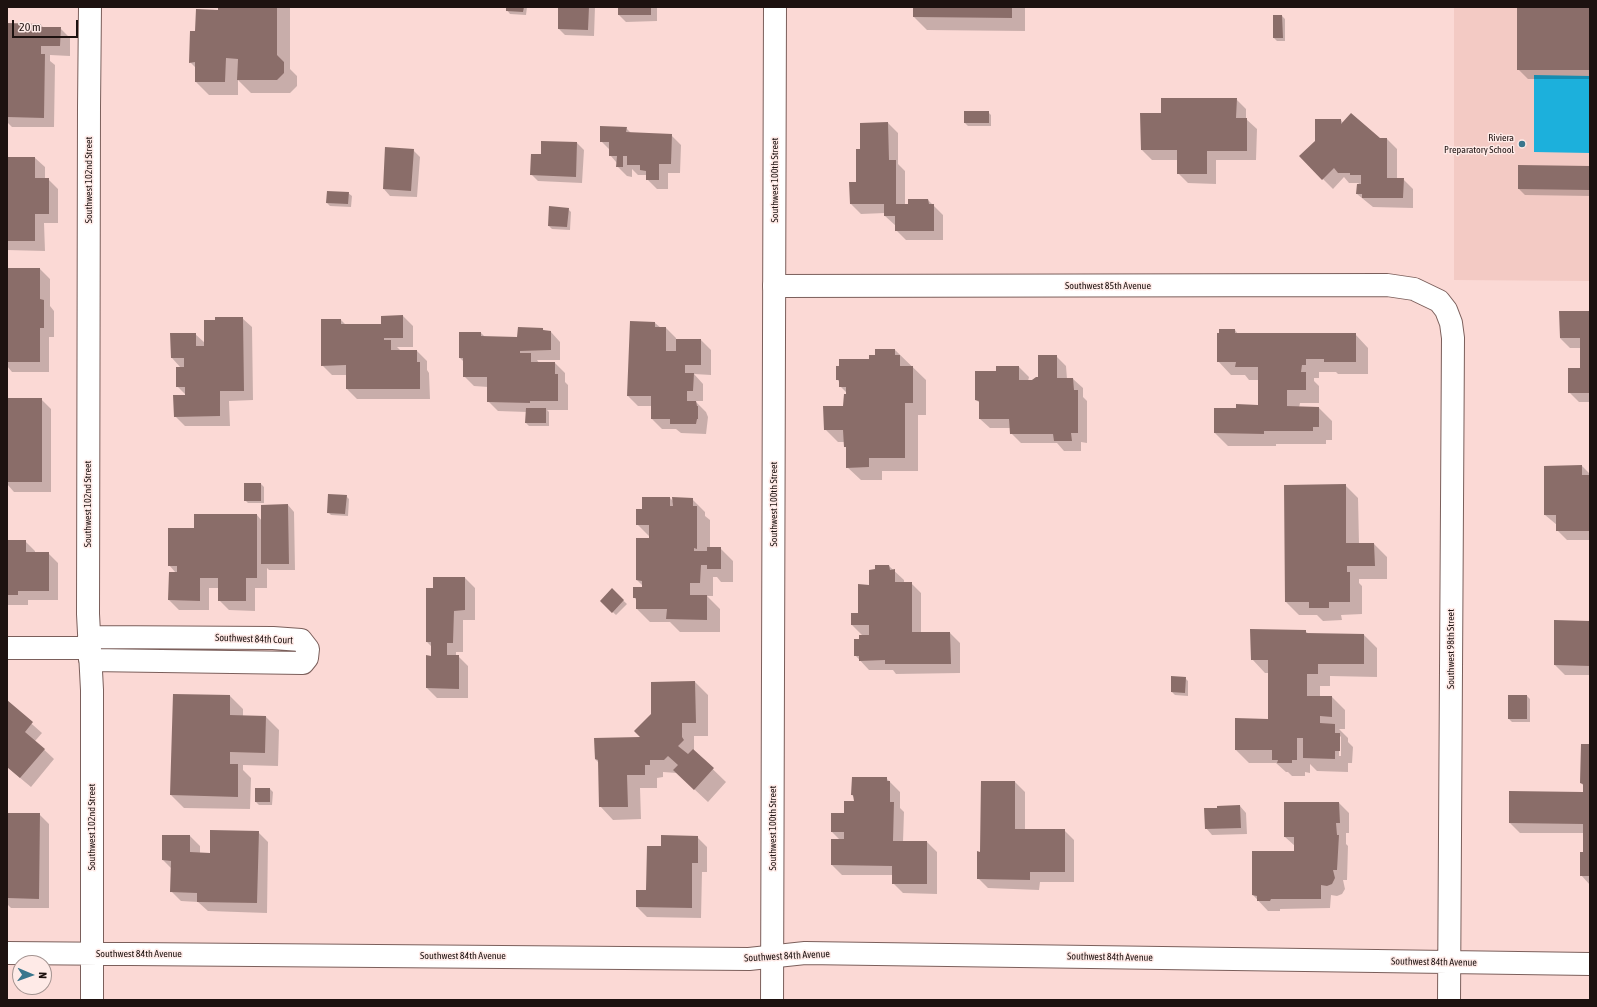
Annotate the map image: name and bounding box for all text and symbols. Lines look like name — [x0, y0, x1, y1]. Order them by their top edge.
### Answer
scale bar — [14, 12, 80, 38]
text: 20 m — [19, 20, 41, 34]
place label: Riviera Preparatory School — [1444, 132, 1514, 156]
street label: Southwest 102nd Street — [83, 137, 95, 223]
street label: Southwest 100th Street — [769, 138, 781, 222]
marker: Riviera Preparatory School — [1517, 139, 1527, 149]
street label: Southwest 85th Avenue — [1065, 280, 1151, 292]
street label: Southwest 102nd Street — [82, 461, 94, 547]
street label: Southwest 100th Street — [768, 462, 780, 546]
street label: Southwest 98th Street — [1445, 609, 1457, 689]
street label: Southwest 84th Court — [215, 632, 293, 646]
street label: Southwest 102nd Street — [86, 784, 98, 870]
street label: Southwest 100th Street — [767, 786, 779, 870]
street label: Southwest 84th Avenue — [96, 948, 182, 960]
street label: Southwest 84th Avenue — [744, 948, 830, 964]
street label: Southwest 84th Avenue — [420, 950, 506, 962]
street label: Southwest 84th Avenue — [1067, 950, 1153, 964]
north arrow — [12, 955, 52, 995]
street label: Southwest 84th Avenue — [1391, 955, 1477, 969]
text: N — [37, 972, 49, 979]

